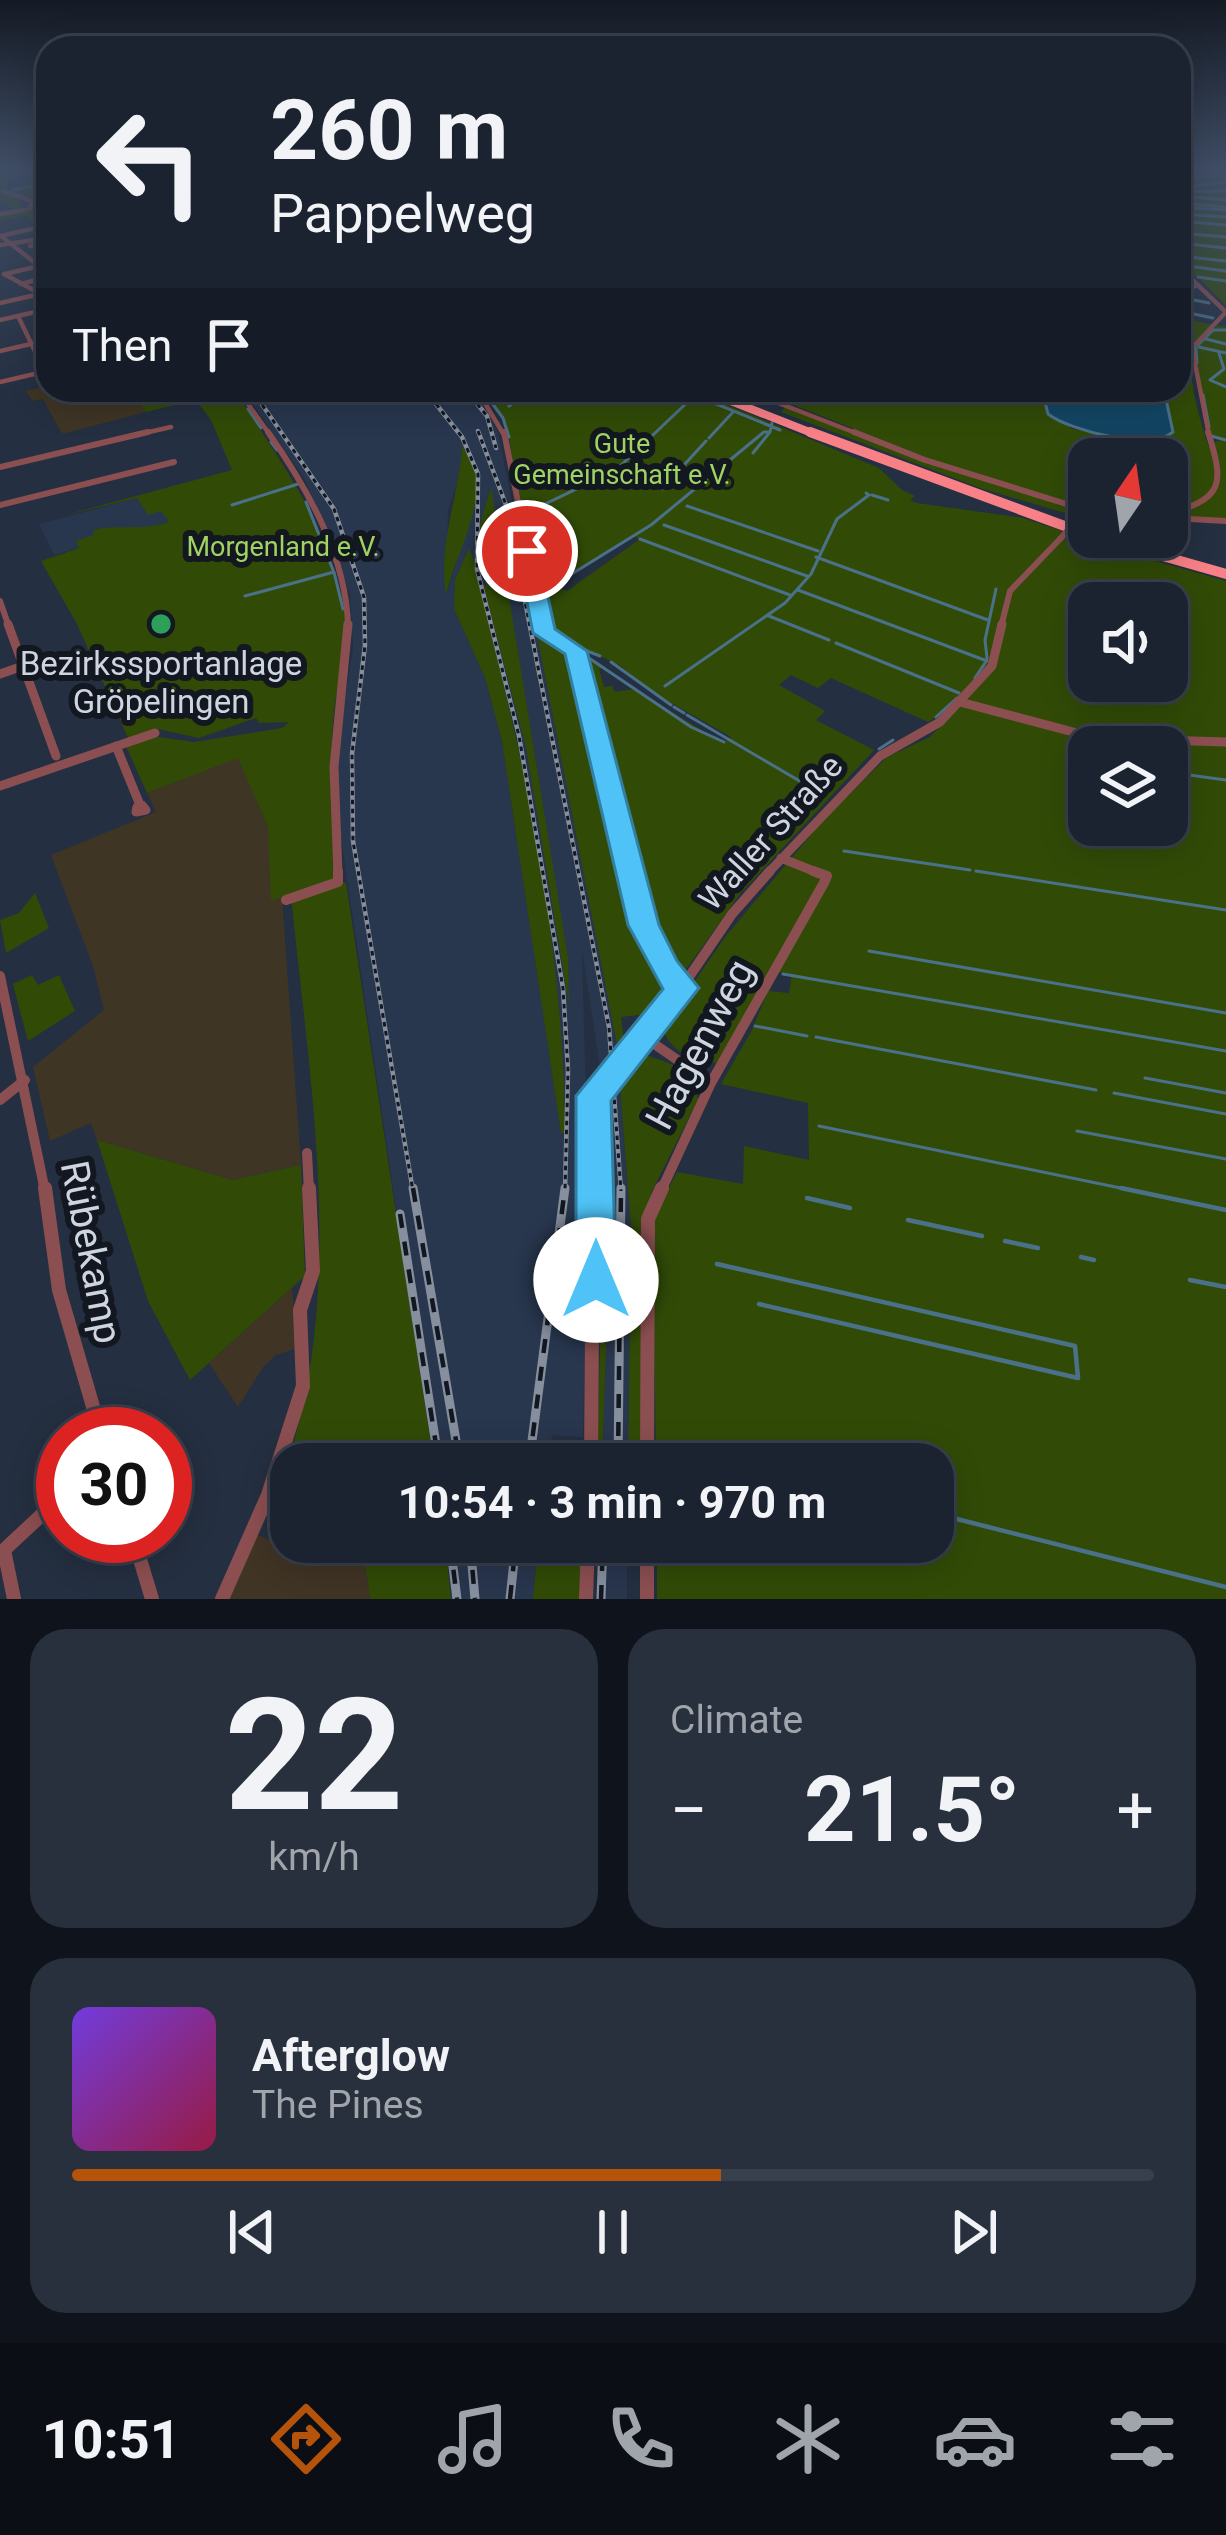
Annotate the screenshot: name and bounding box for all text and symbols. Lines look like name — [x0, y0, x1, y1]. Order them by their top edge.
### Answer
text: 260 m — [270, 81, 508, 180]
icon: left — [72, 84, 228, 240]
text: Pappelweg — [270, 182, 535, 245]
icon: arrive — [196, 312, 262, 378]
text: Then — [72, 319, 172, 372]
park label: Gute Gemeinschaft e.V. — [513, 428, 731, 491]
north arrow — [1068, 438, 1188, 558]
map controls — [1068, 438, 1188, 846]
pin — [476, 500, 578, 602]
icon: arrive — [494, 518, 560, 584]
park label: Morgenland e.V. — [186, 531, 380, 563]
button: sound — [1068, 582, 1188, 702]
marker: Bezirkssportanlage Gröpelingen — [148, 611, 174, 637]
place label: Bezirkssportanlage Gröpelingen — [20, 644, 302, 721]
button: layers — [1068, 726, 1188, 846]
street label: Waller Straße — [690, 747, 850, 918]
street label: Hagenweg — [636, 952, 764, 1137]
street label: Rübekamp — [51, 1157, 131, 1347]
position arrow — [533, 1217, 659, 1343]
speed limit sign: 30 — [36, 1407, 192, 1563]
text: 10:54 · 3 min · 970 m — [398, 1476, 826, 1529]
text: 22 — [224, 1664, 404, 1847]
text: Climate — [670, 1697, 803, 1743]
text: 21.5° — [804, 1758, 1020, 1863]
text: − — [670, 1772, 708, 1849]
text: + — [1117, 1772, 1154, 1849]
text: km/h — [268, 1834, 360, 1880]
text: Afterglow — [252, 2029, 450, 2082]
text: The Pines — [252, 2082, 424, 2128]
icon: previous — [219, 2199, 285, 2265]
icon: pause — [580, 2199, 646, 2265]
icon: next — [941, 2199, 1007, 2265]
icon: directions — [264, 2397, 348, 2481]
icon: music — [431, 2397, 515, 2481]
icon: phone — [599, 2397, 683, 2481]
icon: climate — [766, 2397, 850, 2481]
icon: car — [933, 2397, 1017, 2481]
icon: filters — [1100, 2397, 1184, 2481]
text: 10:51 — [42, 2408, 181, 2471]

